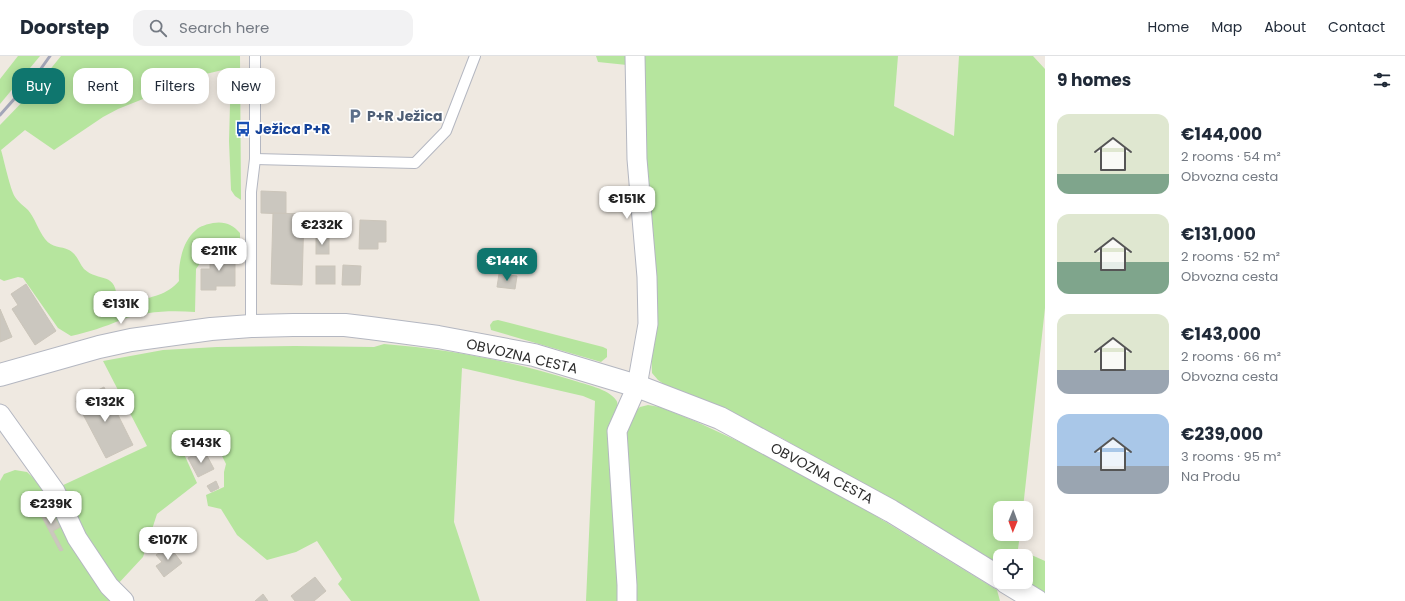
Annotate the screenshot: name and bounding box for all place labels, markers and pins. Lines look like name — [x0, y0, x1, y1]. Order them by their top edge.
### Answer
place label: P+R Ježica — [367, 106, 442, 126]
parking icon: P+R Ježica — [346, 107, 364, 125]
place label: Ježica P+R — [255, 119, 330, 139]
bus stop icon: Ježica P+R — [234, 120, 252, 138]
pin: €151K — [599, 186, 655, 220]
pin: €232K — [294, 212, 350, 246]
pin: €211K — [191, 238, 247, 272]
pin: €144K — [479, 248, 535, 282]
pin: €131K — [93, 291, 149, 325]
pin: €132K — [77, 389, 133, 423]
pin: €143K — [173, 430, 229, 464]
pin: €239K — [23, 491, 79, 525]
pin: €107K — [140, 527, 196, 561]

